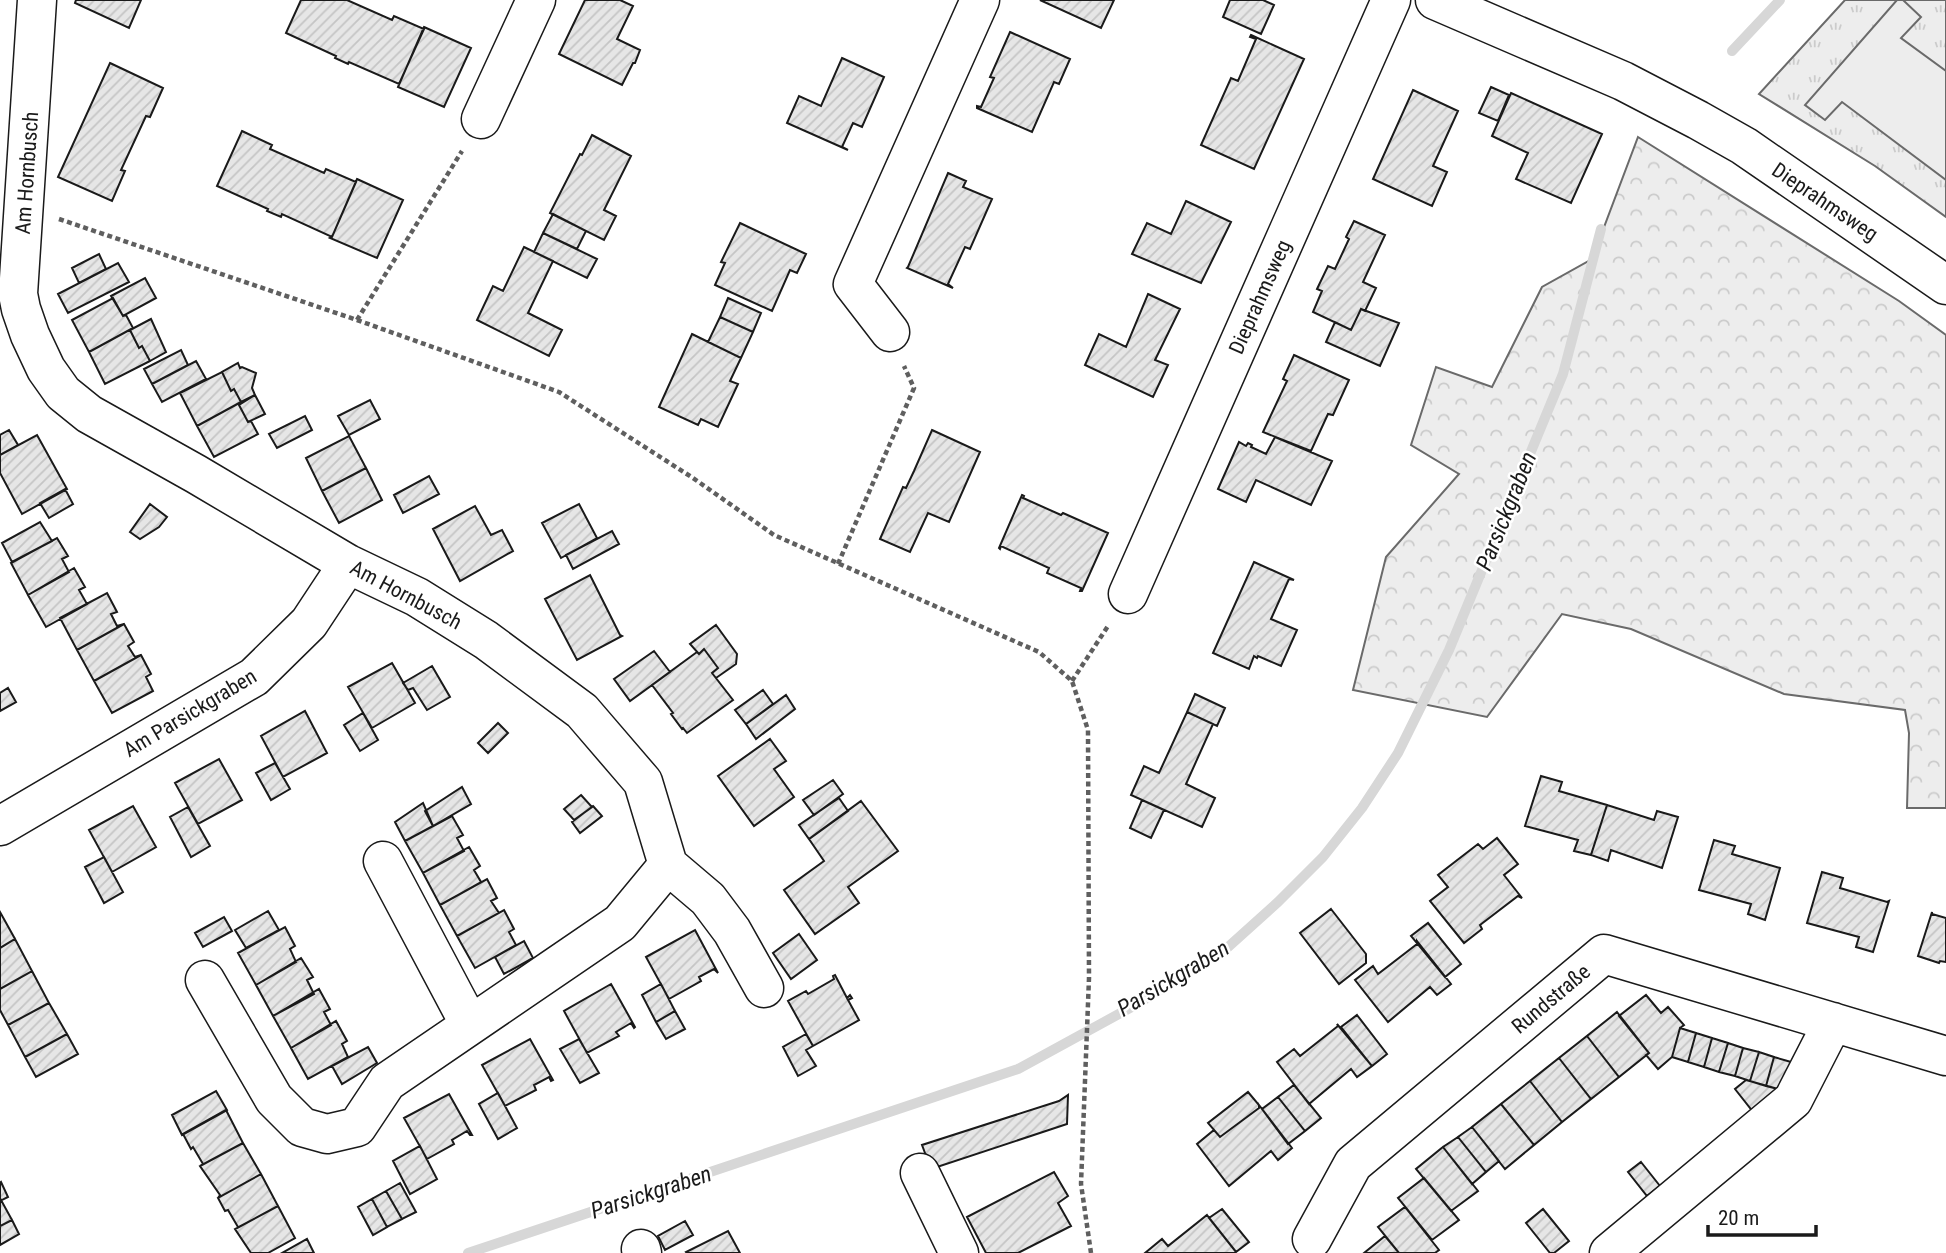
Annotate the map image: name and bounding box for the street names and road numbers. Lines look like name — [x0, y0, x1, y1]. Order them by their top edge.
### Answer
street label: Am Hornbusch — [11, 111, 43, 235]
street label: Dieprahmsweg — [1768, 158, 1882, 246]
street label: Dieprahmsweg — [1224, 236, 1296, 358]
street label: Am Hornbusch — [346, 556, 466, 634]
street label: Am Parsickgraben — [119, 664, 261, 762]
street label: Rundstraße — [1507, 959, 1595, 1039]

